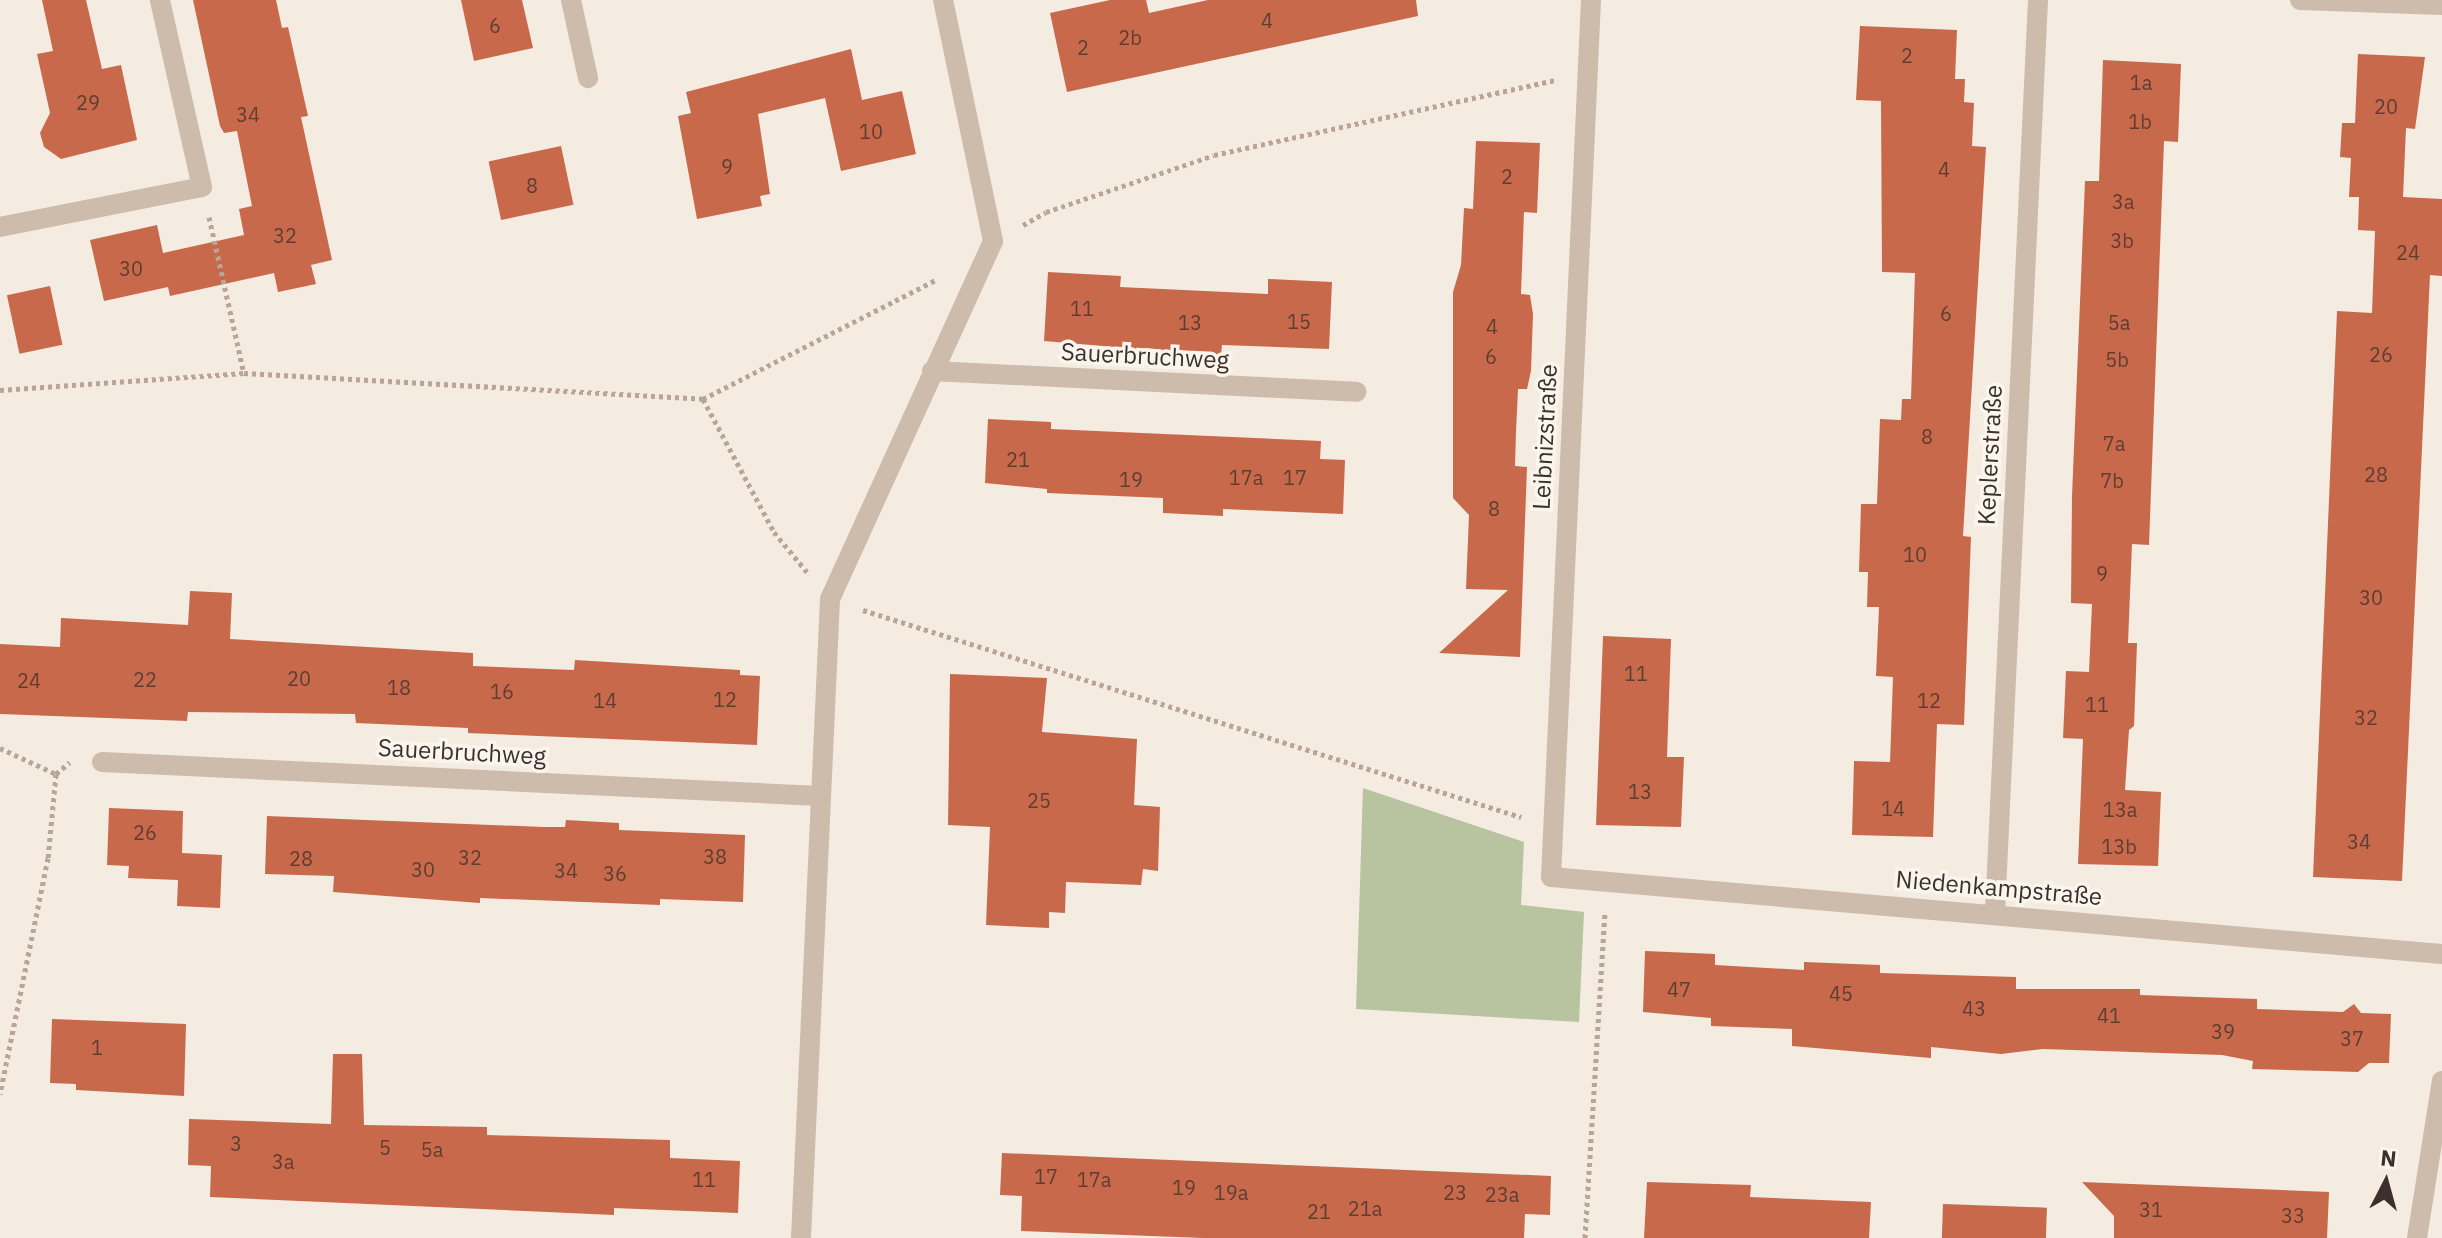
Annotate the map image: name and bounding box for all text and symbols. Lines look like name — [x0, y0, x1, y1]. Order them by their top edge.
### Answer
house number: 4 — [1261, 8, 1273, 32]
house number: 6 — [489, 13, 501, 37]
house number: 2b — [1118, 25, 1142, 49]
house number: 2 — [1077, 35, 1089, 59]
house number: 2 — [1901, 43, 1913, 67]
house number: 1a — [2130, 70, 2152, 94]
house number: 29 — [76, 90, 100, 114]
house number: 20 — [2374, 94, 2398, 118]
house number: 34 — [236, 102, 260, 126]
house number: 1b — [2128, 109, 2152, 133]
house number: 10 — [859, 119, 883, 143]
house number: 9 — [721, 154, 733, 178]
house number: 4 — [1938, 157, 1950, 181]
house number: 2 — [1501, 164, 1513, 188]
house number: 8 — [526, 173, 538, 197]
house number: 3a — [2112, 189, 2134, 213]
house number: 32 — [273, 223, 297, 247]
house number: 3b — [2110, 228, 2134, 252]
house number: 24 — [2396, 240, 2420, 264]
house number: 30 — [119, 256, 143, 280]
house number: 11 — [1070, 296, 1094, 320]
house number: 6 — [1940, 301, 1952, 325]
house number: 15 — [1287, 309, 1311, 333]
house number: 13 — [1178, 310, 1202, 334]
house number: 5a — [2108, 310, 2130, 334]
house number: 4 — [1486, 314, 1498, 338]
street label: Sauerbruchweg — [1060, 337, 1230, 375]
house number: 26 — [2369, 342, 2393, 366]
house number: 6 — [1485, 344, 1497, 368]
house number: 5b — [2105, 347, 2129, 371]
street label: Leibnizstraße — [1527, 364, 1563, 510]
street label: Keplerstraße — [1972, 384, 2008, 526]
house number: 8 — [1921, 424, 1933, 448]
house number: 7a — [2103, 431, 2125, 455]
house number: 21 — [1006, 447, 1030, 471]
house number: 28 — [2364, 462, 2388, 486]
house number: 17a — [1229, 465, 1263, 489]
house number: 17 — [1283, 465, 1307, 489]
house number: 19 — [1119, 467, 1143, 491]
house number: 7b — [2100, 468, 2124, 492]
house number: 8 — [1488, 496, 1500, 520]
house number: 10 — [1903, 542, 1927, 566]
house number: 9 — [2096, 561, 2108, 585]
house number: 30 — [2359, 585, 2383, 609]
house number: 11 — [1624, 661, 1648, 685]
house number: 20 — [287, 666, 311, 690]
house number: 22 — [133, 667, 157, 691]
house number: 24 — [17, 668, 41, 692]
house number: 18 — [387, 675, 411, 699]
house number: 16 — [490, 679, 514, 703]
house number: 12 — [713, 687, 737, 711]
house number: 14 — [593, 688, 617, 712]
house number: 12 — [1917, 688, 1941, 712]
house number: 11 — [2085, 692, 2109, 716]
house number: 32 — [2354, 705, 2378, 729]
street label: Sauerbruchweg — [377, 733, 547, 771]
house number: 13 — [1628, 779, 1652, 803]
house number: 25 — [1027, 788, 1051, 812]
house number: 14 — [1881, 796, 1905, 820]
house number: 13a — [2103, 797, 2137, 821]
house number: 26 — [133, 820, 157, 844]
house number: 34 — [2347, 829, 2371, 853]
house number: 13b — [2101, 834, 2137, 858]
house number: 38 — [703, 844, 727, 868]
house number: 32 — [458, 845, 482, 869]
house number: 28 — [289, 846, 313, 870]
house number: 30 — [411, 857, 435, 881]
house number: 34 — [554, 858, 578, 882]
house number: 36 — [603, 861, 627, 885]
street label: Niedenkampstraße — [1895, 865, 2103, 911]
house number: 47 — [1667, 977, 1691, 1001]
house number: 45 — [1829, 981, 1853, 1005]
house number: 43 — [1962, 996, 1986, 1020]
house number: 41 — [2097, 1003, 2121, 1027]
house number: 39 — [2211, 1019, 2235, 1043]
house number: 37 — [2340, 1026, 2364, 1050]
house number: 1 — [91, 1035, 103, 1059]
house number: 3 — [230, 1131, 242, 1155]
house number: 5 — [379, 1135, 391, 1159]
house number: 5a — [421, 1137, 443, 1161]
north arrow — [2346, 1142, 2426, 1222]
text: N — [2379, 1142, 2398, 1173]
house number: 3a — [272, 1149, 294, 1173]
house number: 17 — [1034, 1164, 1058, 1188]
house number: 11 — [692, 1167, 716, 1191]
house number: 17a — [1077, 1167, 1111, 1191]
house number: 19 — [1172, 1175, 1196, 1199]
house number: 19a — [1214, 1180, 1248, 1204]
house number: 23 — [1443, 1180, 1467, 1204]
house number: 23a — [1485, 1182, 1519, 1206]
house number: 21a — [1348, 1196, 1382, 1220]
house number: 31 — [2139, 1197, 2163, 1221]
house number: 21 — [1307, 1199, 1331, 1223]
house number: 33 — [2281, 1203, 2305, 1227]

